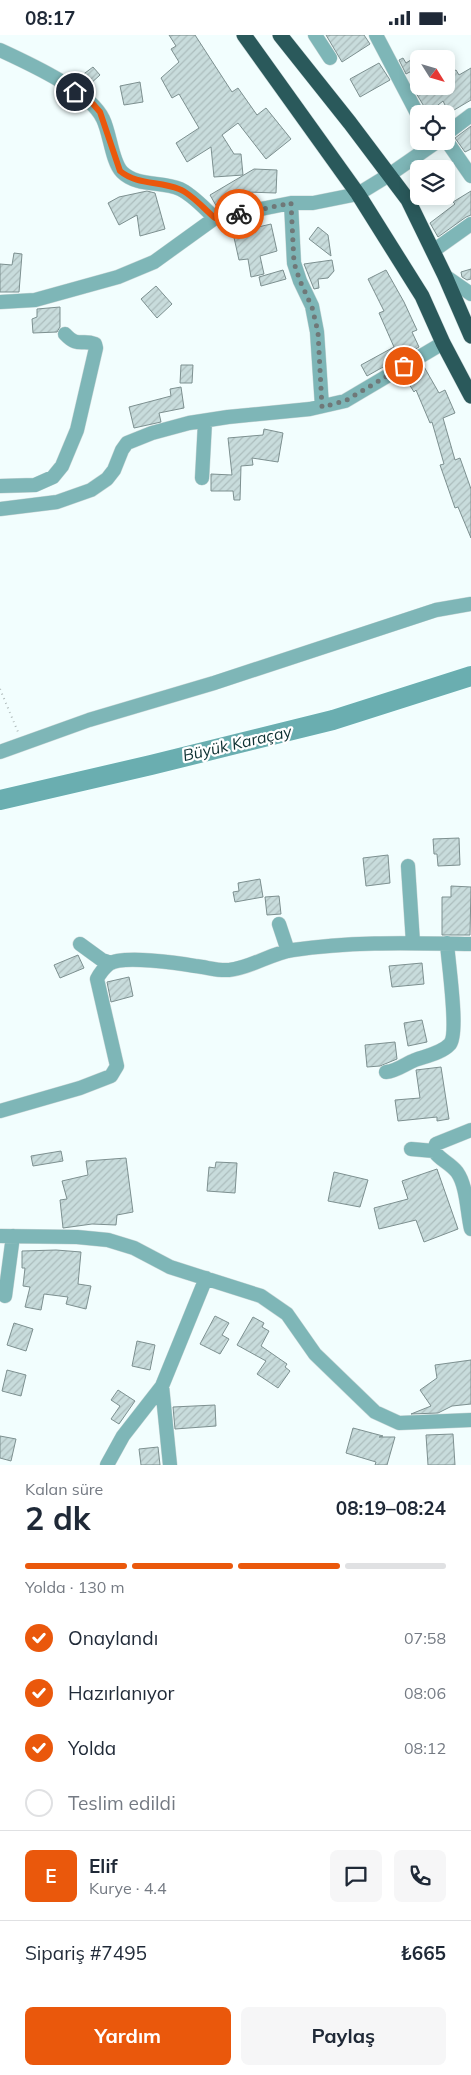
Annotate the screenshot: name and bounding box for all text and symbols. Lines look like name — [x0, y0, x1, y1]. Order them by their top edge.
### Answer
text: 08:17 — [25, 6, 75, 30]
north arrow — [410, 50, 455, 95]
map controls — [410, 50, 455, 205]
pin — [54, 71, 96, 113]
icon: home — [61, 78, 89, 106]
button: locate — [410, 105, 455, 150]
button: layers — [410, 160, 455, 205]
courier — [214, 189, 264, 239]
icon: bike — [225, 200, 253, 228]
pin — [383, 345, 425, 387]
icon: bag — [390, 352, 418, 380]
water label: Büyük Karaçay — [181, 721, 294, 765]
text: Kalan süre — [25, 1479, 103, 1499]
text: 08:19–08:24 — [336, 1496, 446, 1520]
text: 2 dk — [25, 1498, 90, 1538]
text: Yolda · 130 m — [25, 1577, 125, 1597]
icon: check — [25, 1624, 53, 1652]
text: Onaylandı — [68, 1626, 158, 1650]
text: 07:58 — [404, 1628, 446, 1648]
icon: check — [25, 1679, 53, 1707]
text: Hazırlanıyor — [68, 1681, 175, 1705]
text: 08:06 — [404, 1683, 446, 1703]
icon: check — [25, 1734, 53, 1762]
text: Yolda — [68, 1736, 116, 1760]
text: 08:12 — [404, 1738, 446, 1758]
text: Teslim edildi — [68, 1791, 176, 1815]
button: chat — [330, 1850, 382, 1902]
button: phone — [394, 1850, 446, 1902]
text: Elif — [89, 1854, 118, 1878]
text: E — [45, 1864, 57, 1888]
text: Kurye · 4.4 — [89, 1878, 166, 1898]
text: Sipariş #7495 — [25, 1941, 147, 1965]
text: ₺665 — [400, 1941, 446, 1965]
button: Yardım — [25, 2007, 231, 2065]
button: Paylaş — [241, 2007, 446, 2065]

